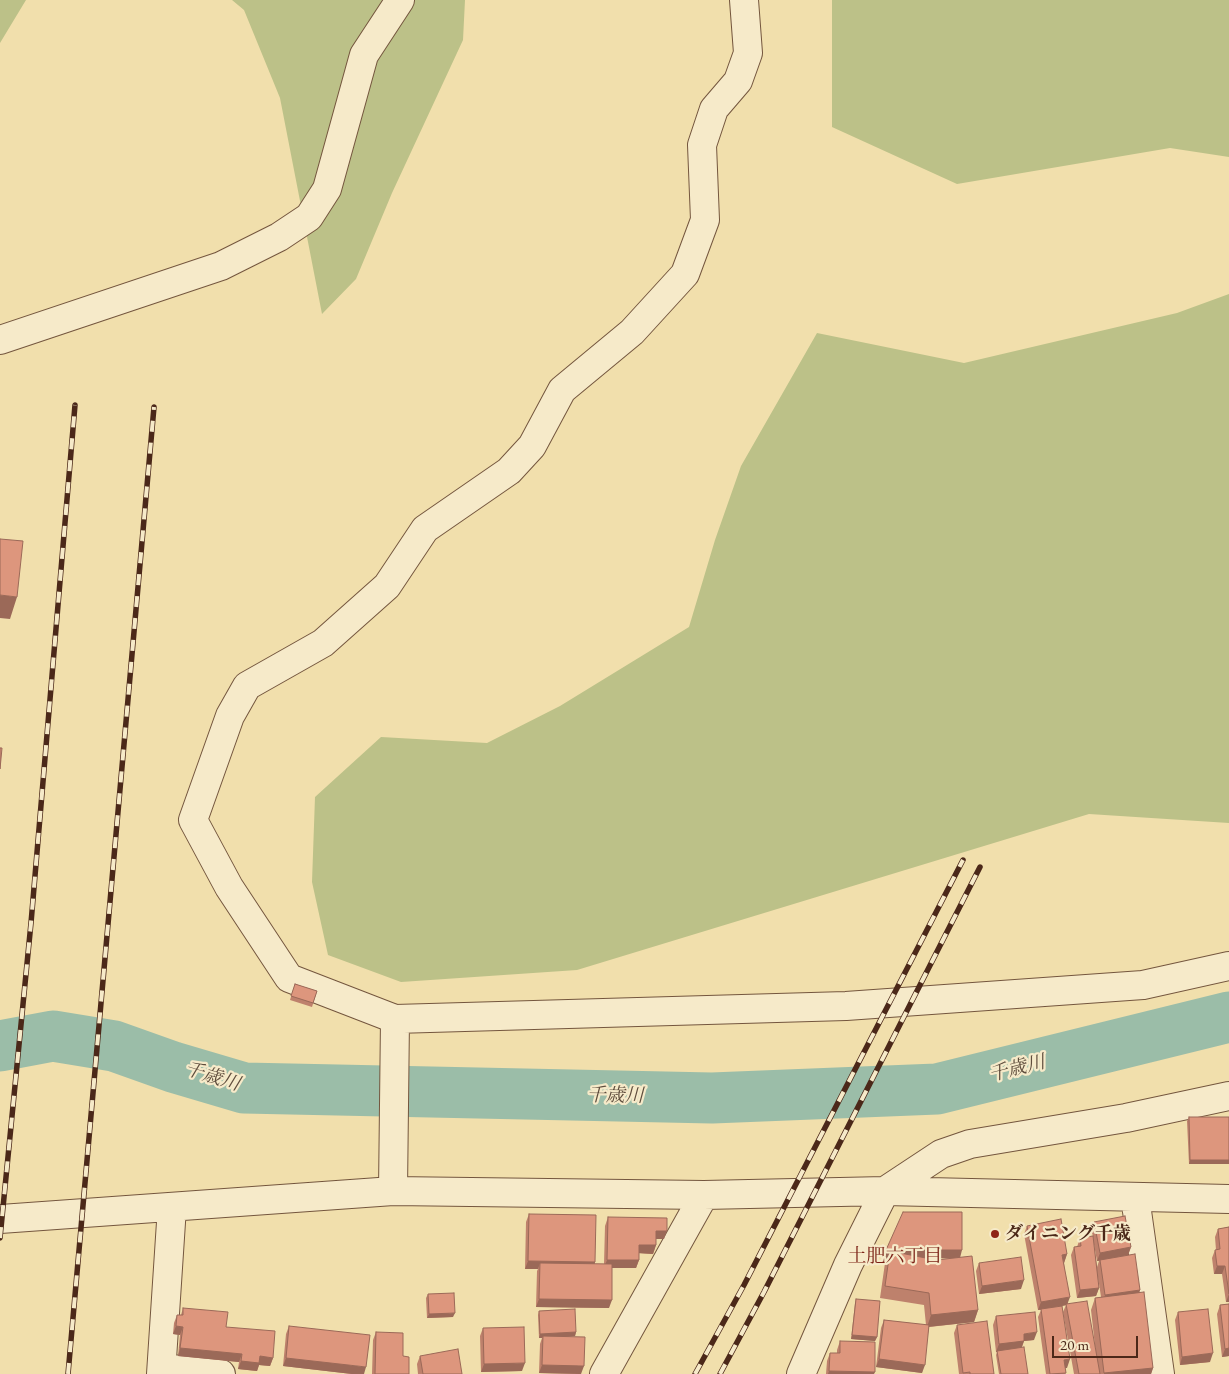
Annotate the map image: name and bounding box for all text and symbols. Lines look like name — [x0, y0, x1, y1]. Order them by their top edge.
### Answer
water label: 千歳川 — [987, 1051, 1047, 1087]
water label: 千歳川 — [181, 1058, 243, 1096]
water label: 千歳川 — [586, 1084, 644, 1108]
place label: ダイニング千歳 — [1005, 1223, 1131, 1245]
marker: ダイニング千歳 — [989, 1228, 1001, 1240]
district label: 土肥六丁目 — [848, 1246, 942, 1268]
scale bar — [1054, 1326, 1140, 1358]
text: 20 m — [1060, 1335, 1089, 1354]

